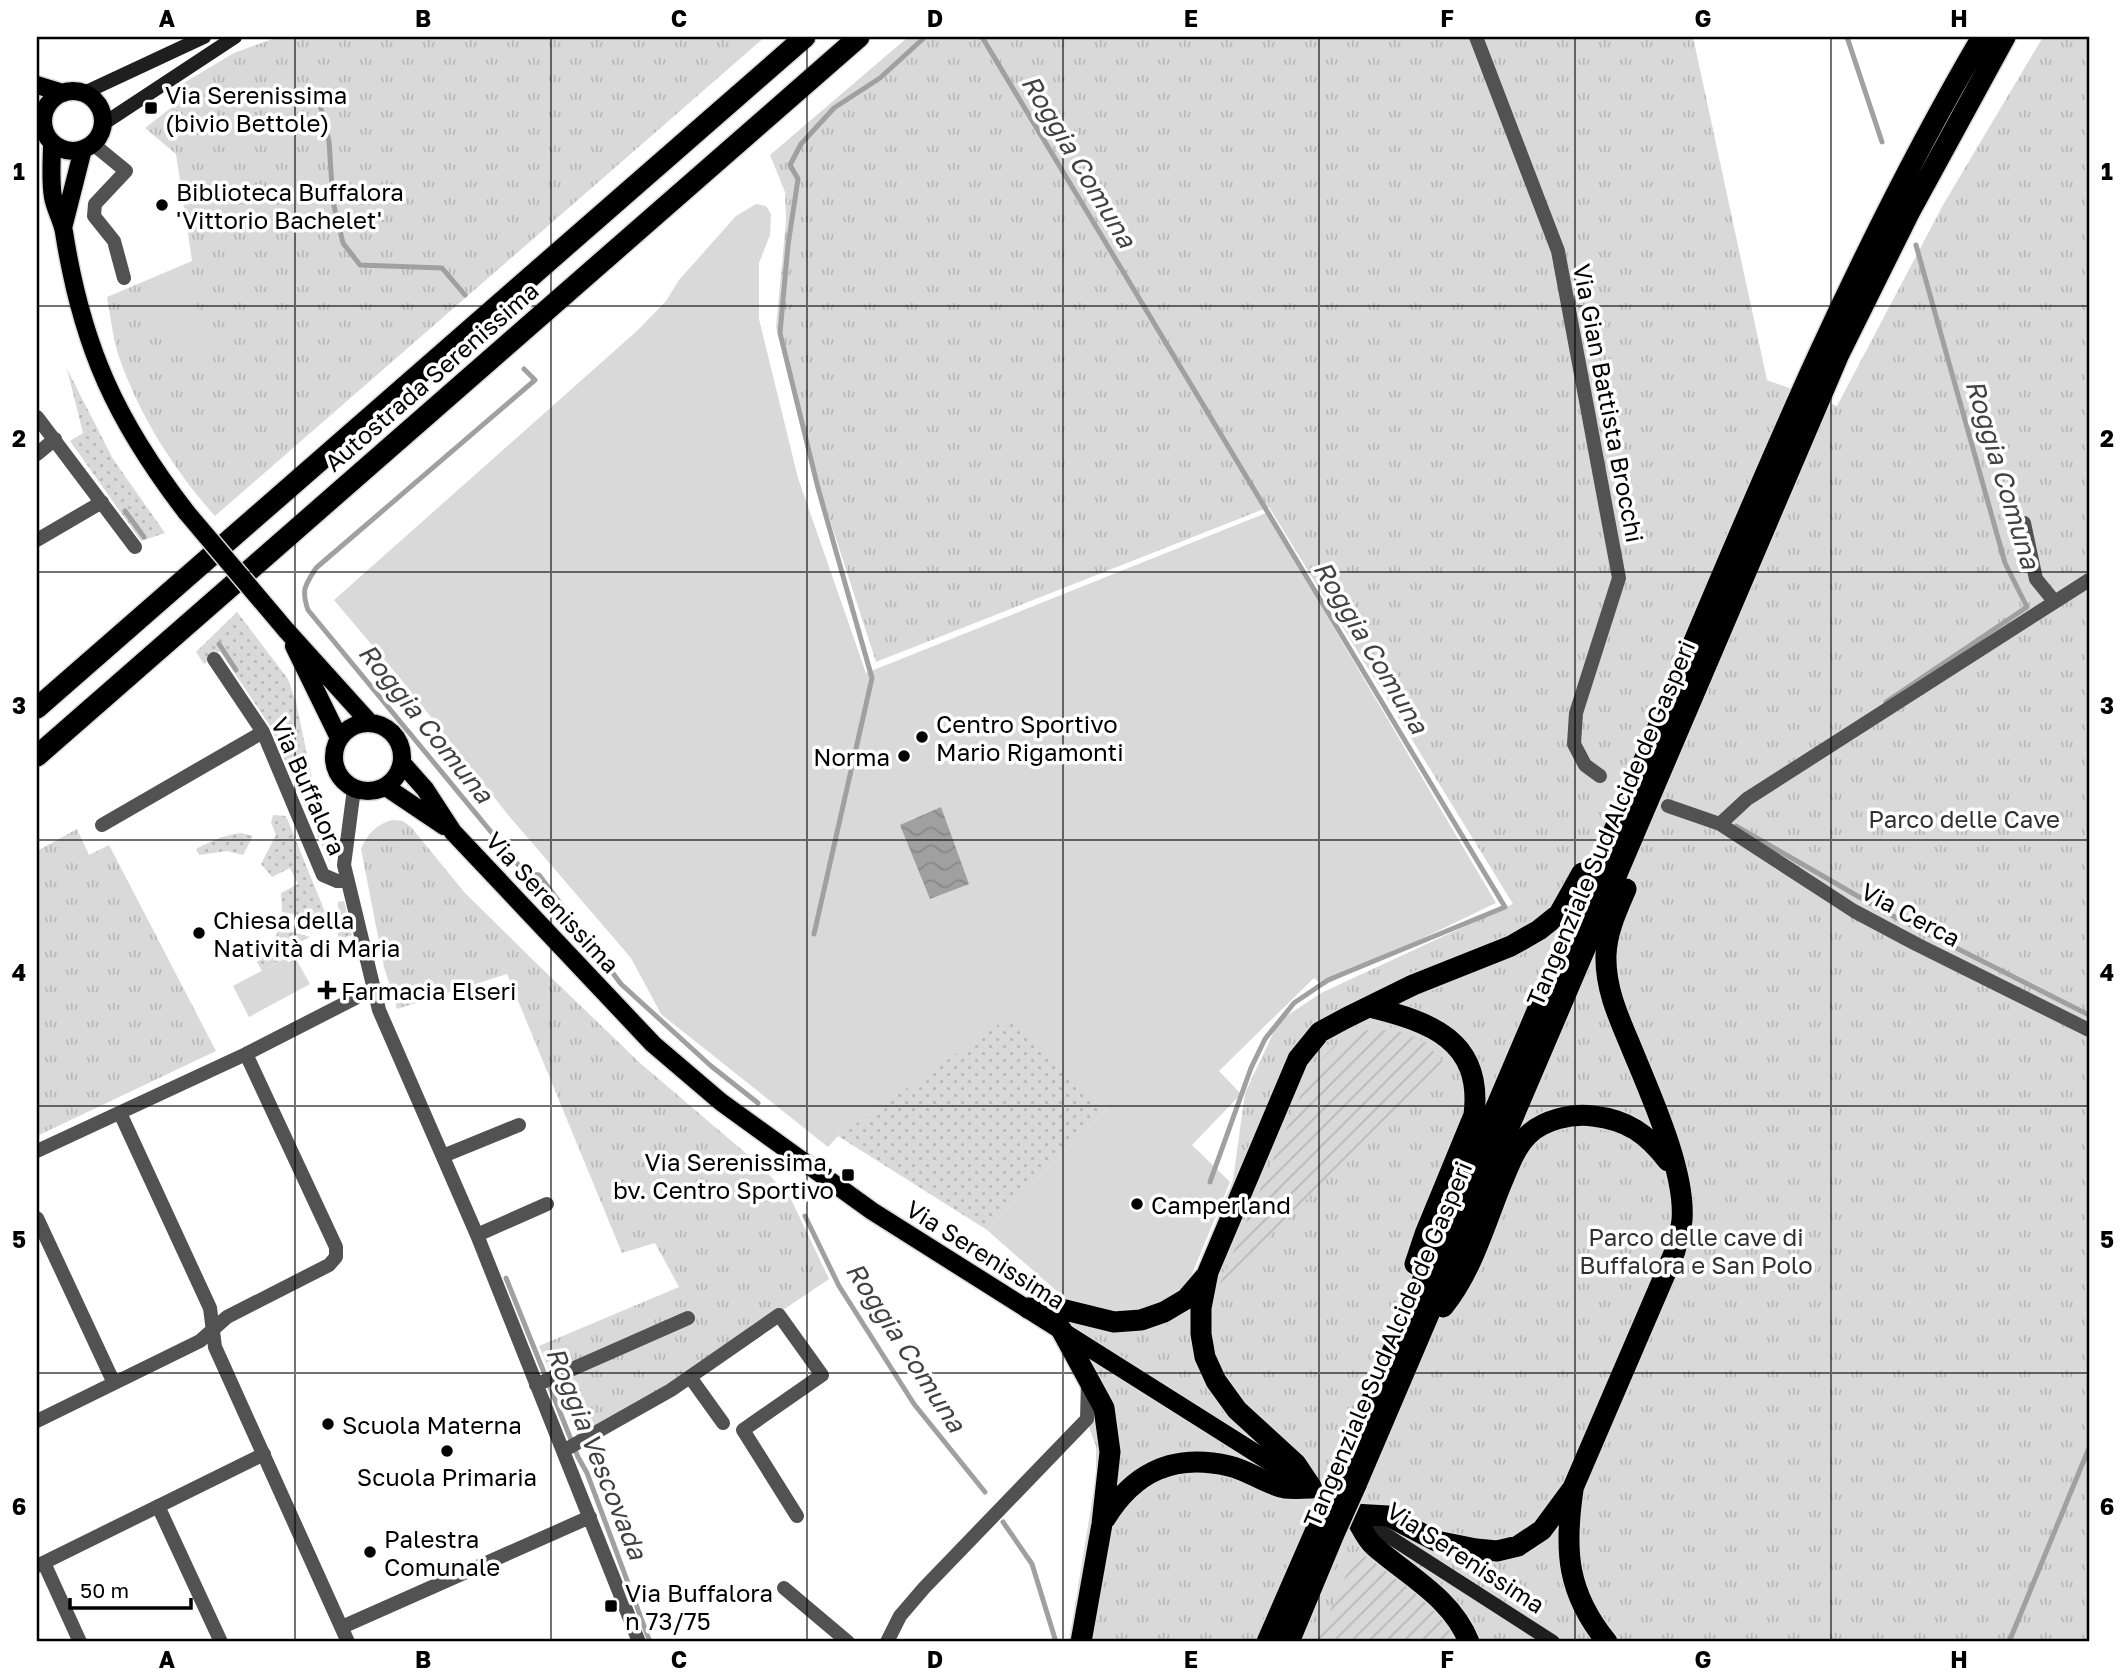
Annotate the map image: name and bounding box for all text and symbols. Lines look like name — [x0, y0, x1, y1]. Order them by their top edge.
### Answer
text: A — [159, 4, 176, 32]
text: B — [415, 4, 431, 32]
text: C — [671, 4, 687, 32]
text: D — [927, 4, 943, 32]
text: E — [1184, 4, 1198, 32]
text: F — [1440, 4, 1454, 32]
text: G — [1695, 4, 1711, 32]
text: H — [1950, 4, 1968, 32]
water label: Roggia Comuna — [1015, 69, 1143, 254]
place label: Via Serenissima (bivio Bettole) — [165, 80, 347, 137]
marker: Via Serenissima (bivio Bettole) — [143, 100, 159, 116]
text: 1 — [13, 157, 25, 185]
text: 1 — [2101, 157, 2113, 185]
place label: Biblioteca Buffalora 'Vittorio Bachelet' — [176, 177, 404, 234]
marker: Biblioteca Buffalora 'Vittorio Bachelet' — [154, 197, 170, 213]
street label: Via Gian Battista Brocchi — [1568, 261, 1650, 545]
street label: Autostrada Serenissima — [318, 275, 544, 477]
water label: Roggia Comuna — [1960, 376, 2047, 573]
text: 2 — [12, 424, 26, 452]
text: 2 — [2100, 424, 2114, 452]
water label: Roggia Comuna — [1307, 555, 1435, 740]
street label: Tangenziale Sud Alcide de Gasperi — [1520, 636, 1700, 1010]
water label: Roggia Comuna — [352, 637, 500, 810]
text: 3 — [12, 691, 26, 719]
text: 3 — [2100, 691, 2114, 719]
place label: Centro Sportivo Mario Rigamonti — [936, 709, 1124, 766]
street label: Via Buffalora — [266, 712, 352, 860]
marker: Centro Sportivo Mario Rigamonti — [914, 729, 930, 745]
place label: Norma — [813, 742, 890, 771]
marker: Norma — [896, 748, 912, 764]
park label: Parco delle Cave — [1868, 804, 2060, 833]
street label: Via Serenissima — [480, 825, 626, 979]
street label: Via Cerca — [1856, 876, 1966, 952]
place label: Chiesa della Natività di Maria — [213, 905, 400, 962]
marker: Chiesa della Natività di Maria — [191, 925, 207, 941]
text: 4 — [12, 958, 26, 986]
text: 4 — [2100, 958, 2114, 986]
place label: Farmacia Elseri — [341, 976, 516, 1005]
marker: Farmacia Elseri — [319, 982, 335, 998]
place label: Via Serenissima, bv. Centro Sportivo — [613, 1147, 834, 1204]
street label: Tangenziale Sud Alcide de Gasperi — [1297, 1157, 1477, 1531]
marker: Via Serenissima, bv. Centro Sportivo — [840, 1167, 856, 1183]
place label: Camperland — [1151, 1190, 1291, 1219]
street label: Via Serenissima — [901, 1193, 1071, 1315]
marker: Camperland — [1129, 1196, 1145, 1212]
park label: Parco delle cave di Buffalora e San Polo — [1579, 1222, 1813, 1279]
text: 5 — [12, 1225, 26, 1253]
text: 5 — [2100, 1225, 2114, 1253]
water label: Roggia Comuna — [840, 1256, 973, 1439]
water label: Roggia Vescovada — [540, 1342, 654, 1565]
place label: Scuola Materna — [342, 1410, 522, 1439]
marker: Scuola Materna — [320, 1416, 336, 1432]
marker: Scuola Primaria — [439, 1443, 455, 1459]
place label: Scuola Primaria — [357, 1462, 537, 1491]
text: 6 — [12, 1492, 26, 1520]
text: 6 — [2100, 1492, 2114, 1520]
street label: Via Serenissima — [1382, 1495, 1550, 1619]
place label: Palestra Comunale — [384, 1524, 500, 1581]
marker: Palestra Comunale — [362, 1544, 378, 1560]
scale bar — [70, 1567, 191, 1611]
text: 50 m — [80, 1577, 129, 1603]
place label: Via Buffalora n 73/75 — [625, 1578, 773, 1635]
marker: Via Buffalora n 73/75 — [603, 1598, 619, 1614]
text: A — [159, 1645, 176, 1673]
text: B — [415, 1645, 431, 1673]
text: C — [671, 1645, 687, 1673]
text: D — [927, 1645, 943, 1673]
text: E — [1184, 1645, 1198, 1673]
text: F — [1440, 1645, 1454, 1673]
text: G — [1695, 1645, 1711, 1673]
text: H — [1950, 1645, 1968, 1673]

